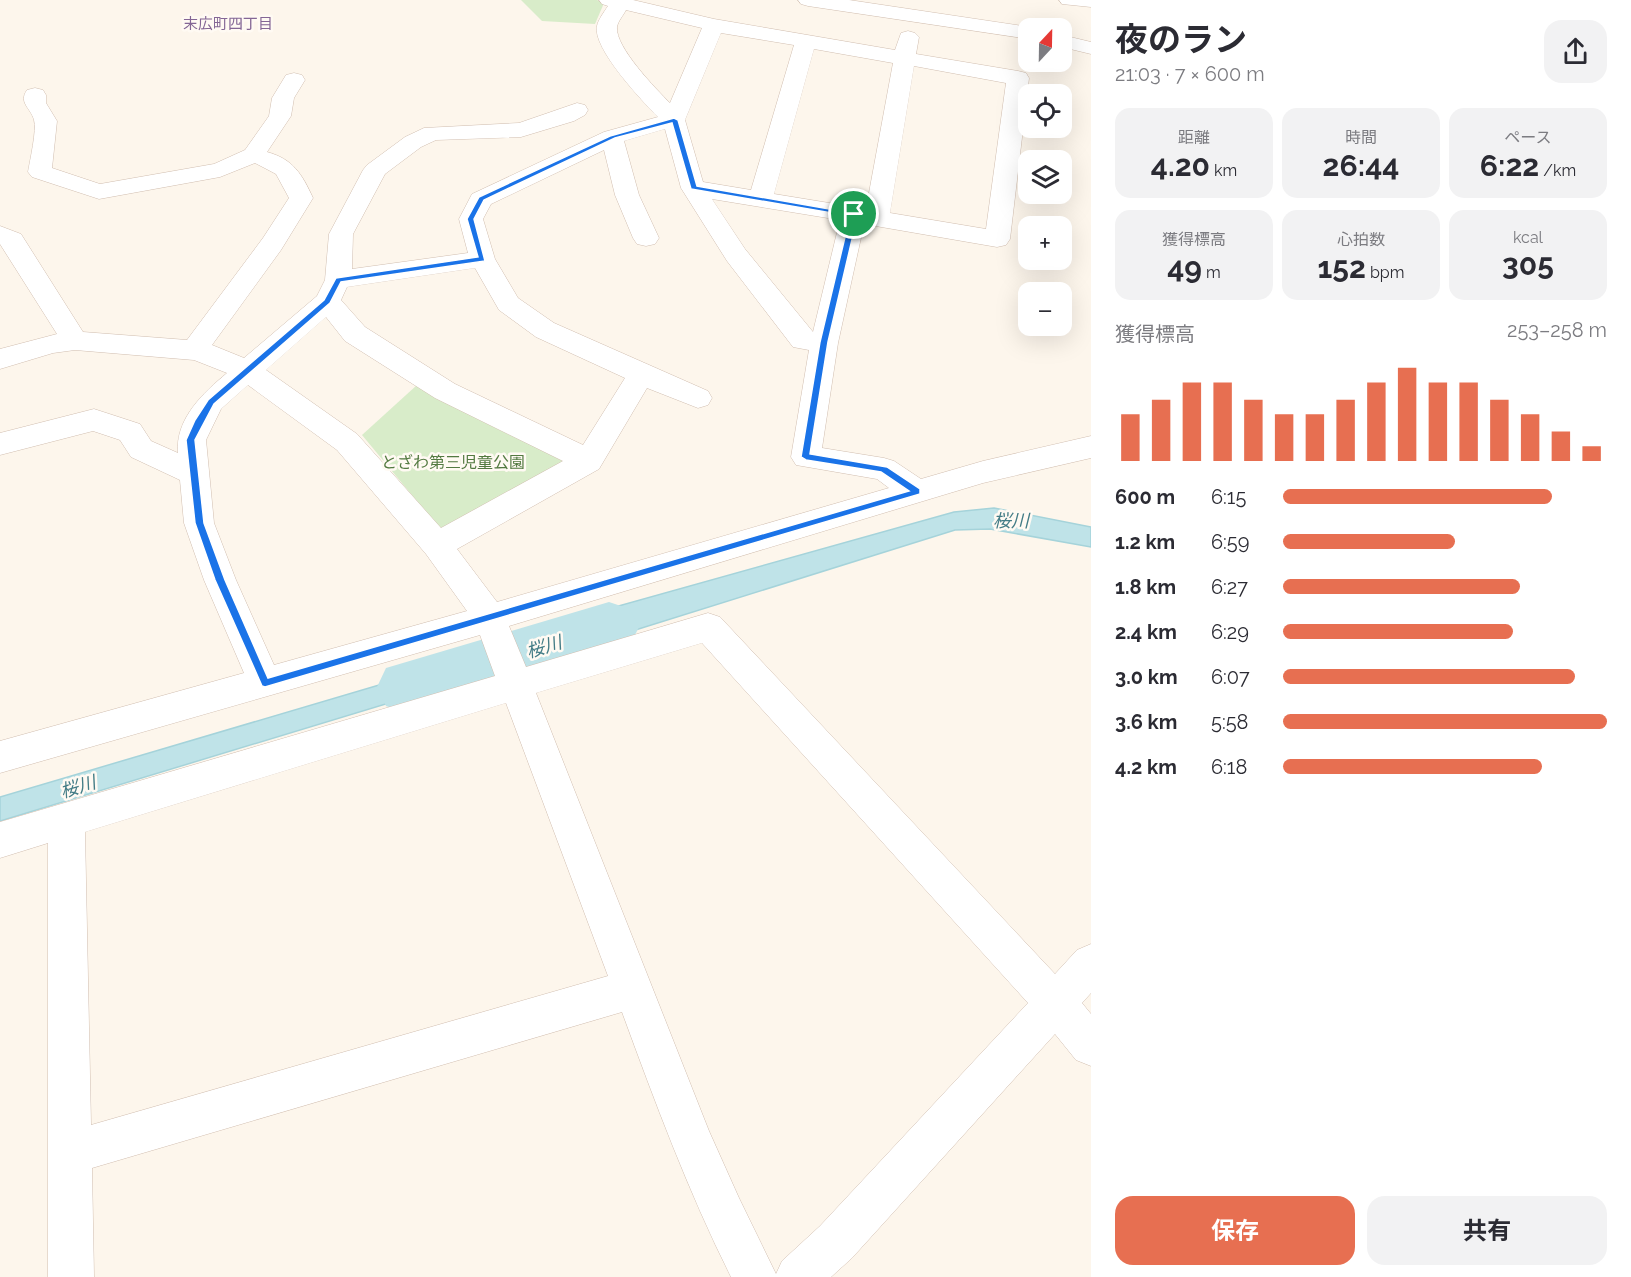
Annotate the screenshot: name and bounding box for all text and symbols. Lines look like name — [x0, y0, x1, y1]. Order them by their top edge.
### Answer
district label: 末広町四丁目 — [183, 15, 273, 33]
north arrow — [1018, 18, 1072, 72]
map controls — [1018, 18, 1072, 336]
text: 夜のラン — [1115, 20, 1247, 59]
button: share — [1544, 20, 1607, 83]
text: 21:03 · 7 × 600 m — [1115, 62, 1265, 86]
button: locate — [1018, 84, 1072, 138]
text: 距離 — [1178, 128, 1210, 147]
text: 時間 — [1345, 128, 1377, 147]
text: ペース — [1504, 128, 1552, 147]
text: 4.20 — [1151, 148, 1210, 183]
text: 26:44 — [1323, 148, 1399, 183]
text: 6:22 — [1480, 148, 1539, 183]
button: layers — [1018, 150, 1072, 204]
text: km — [1210, 161, 1237, 180]
text: /km — [1539, 161, 1576, 180]
pin — [828, 188, 879, 239]
icon: arrive — [837, 197, 870, 230]
button: + — [1018, 216, 1072, 270]
text: kcal — [1513, 228, 1543, 247]
text: 獲得標高 — [1162, 230, 1226, 249]
text: 心拍数 — [1337, 230, 1385, 249]
text: 305 — [1502, 247, 1554, 282]
text: 49 — [1167, 250, 1202, 285]
text: 152 — [1318, 250, 1366, 285]
text: m — [1202, 263, 1221, 282]
text: bpm — [1366, 263, 1404, 282]
button: − — [1018, 282, 1072, 336]
text: 253–258 m — [1507, 318, 1607, 342]
text: 獲得標高 — [1115, 322, 1195, 346]
park label: とざわ第三児童公園 — [381, 453, 525, 472]
text: 600 m — [1115, 485, 1175, 509]
text: 6:15 — [1211, 485, 1246, 509]
water label: 桜川 — [993, 510, 1031, 531]
text: 1.2 km — [1115, 530, 1175, 554]
text: 6:59 — [1211, 530, 1249, 554]
text: 1.8 km — [1115, 575, 1176, 599]
text: 6:27 — [1211, 575, 1248, 599]
text: 2.4 km — [1115, 620, 1177, 644]
text: 6:29 — [1211, 620, 1249, 644]
water label: 桜川 — [524, 631, 566, 662]
text: 3.0 km — [1115, 665, 1178, 689]
text: 6:07 — [1211, 665, 1250, 689]
text: 3.6 km — [1115, 710, 1177, 734]
text: 5:58 — [1211, 710, 1248, 734]
text: 4.2 km — [1115, 755, 1177, 779]
text: 6:18 — [1211, 755, 1247, 779]
water label: 桜川 — [58, 771, 100, 802]
button: 保存 — [1115, 1196, 1355, 1265]
button: 共有 — [1367, 1196, 1607, 1265]

